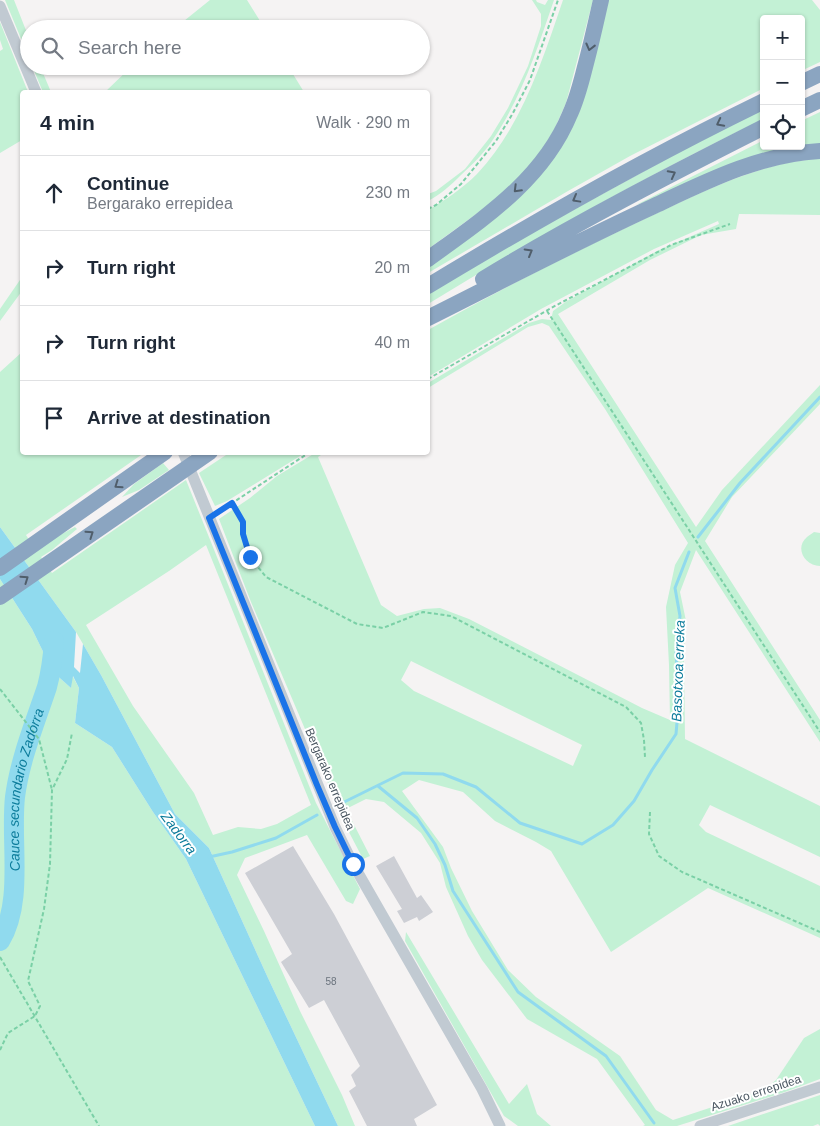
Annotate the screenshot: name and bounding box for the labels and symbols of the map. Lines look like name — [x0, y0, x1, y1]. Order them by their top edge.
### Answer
one-way arrow — [585, 43, 596, 52]
one-way arrow — [716, 117, 725, 127]
one-way arrow — [667, 170, 676, 180]
one-way arrow — [514, 184, 523, 193]
one-way arrow — [573, 192, 582, 202]
one-way arrow — [524, 248, 533, 258]
one-way arrow — [114, 479, 123, 488]
one-way arrow — [85, 531, 94, 540]
route end — [239, 546, 262, 569]
one-way arrow — [19, 576, 29, 585]
water label: Basotxoa erreka — [668, 620, 688, 722]
water label: Cauce secundario Zadorra — [6, 706, 47, 871]
street label: Bergarako errepidea — [302, 726, 358, 832]
water label: Zadorra — [157, 808, 200, 858]
route start — [342, 853, 365, 876]
house number: 58 — [325, 976, 337, 987]
street label: Azuako errepidea — [709, 1072, 803, 1114]

